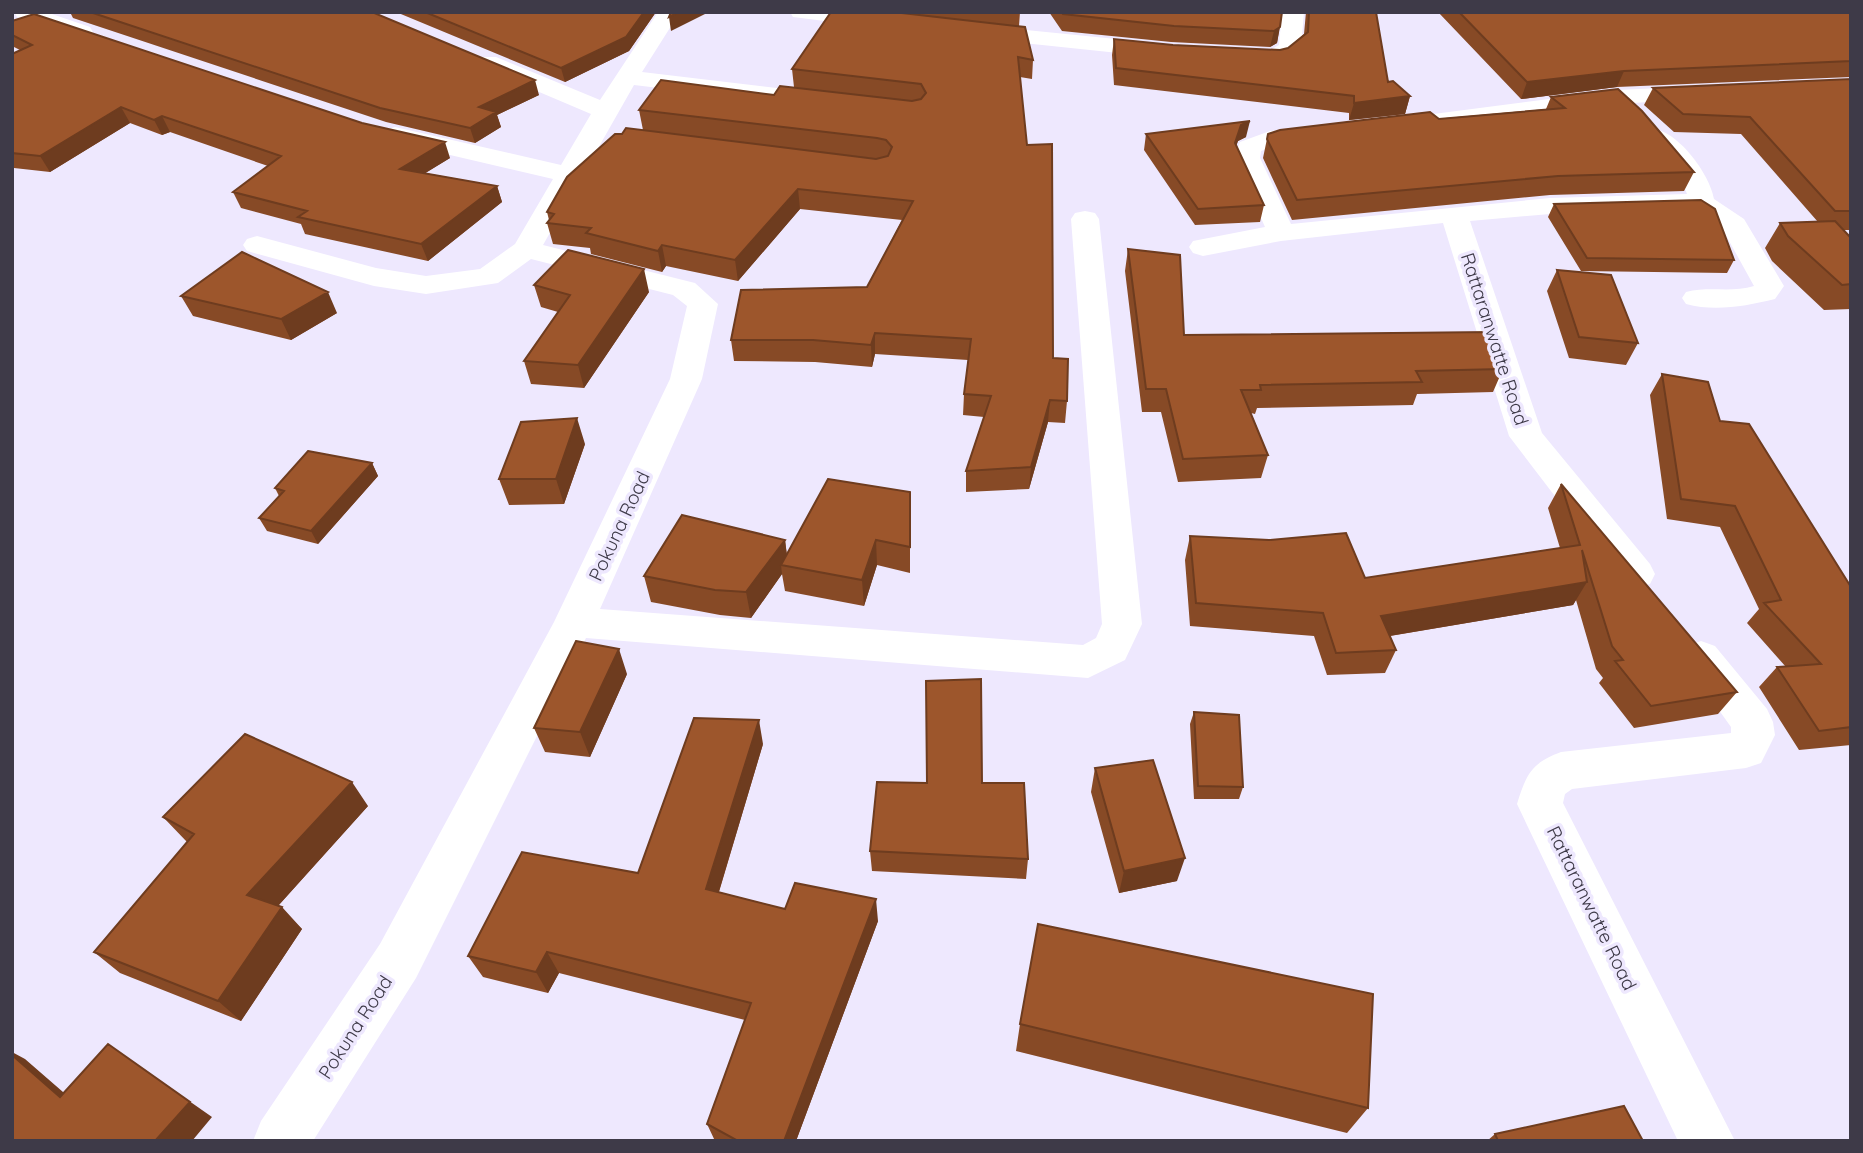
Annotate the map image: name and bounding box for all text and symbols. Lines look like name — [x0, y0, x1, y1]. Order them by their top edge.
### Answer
street label: Rattaranwatte Road — [1456, 250, 1534, 428]
street label: Pokuna Road — [583, 467, 655, 585]
street label: Rattaranwatte Road — [1542, 822, 1642, 994]
street label: Pokuna Road — [313, 971, 397, 1083]

